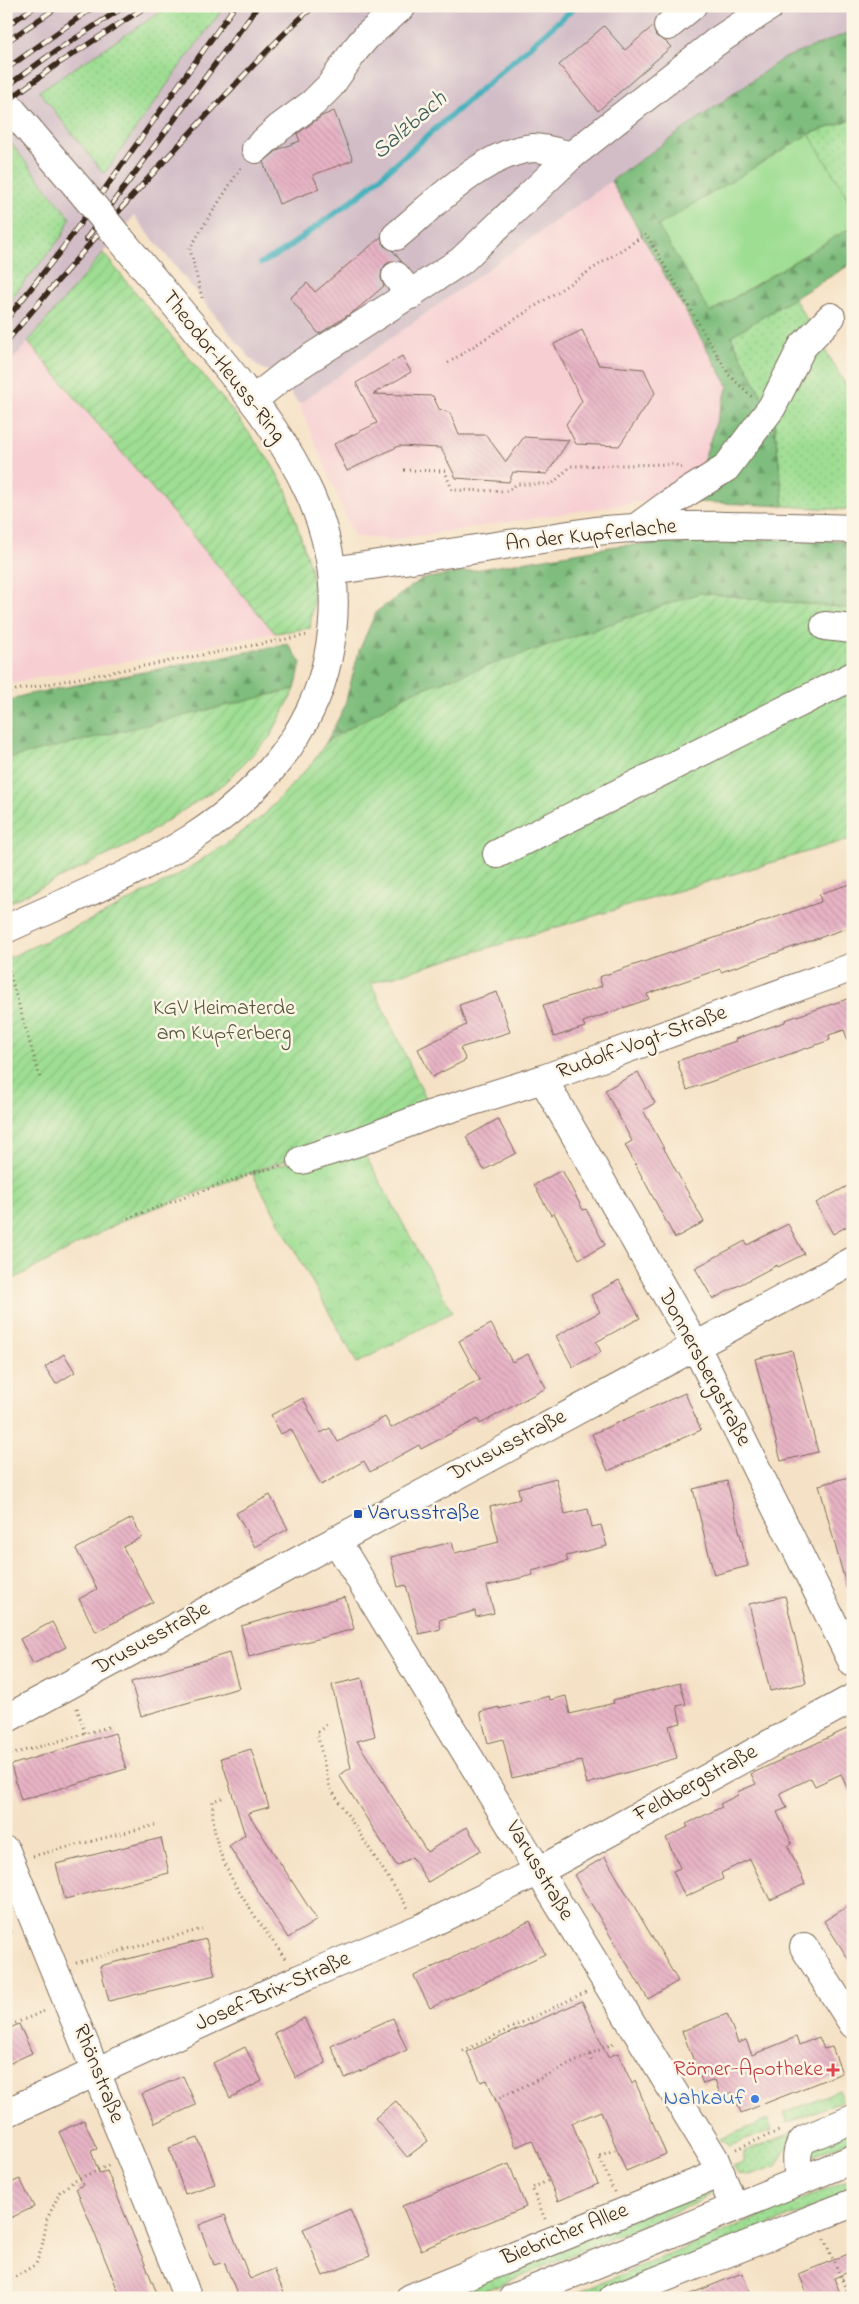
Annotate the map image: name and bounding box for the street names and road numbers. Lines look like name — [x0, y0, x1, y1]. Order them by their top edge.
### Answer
street label: Theodor-Heuss-Ring — [152, 284, 293, 451]
street label: An der Kupferlache — [504, 511, 678, 561]
street label: Rudolf-Vogt-Straße — [552, 997, 732, 1090]
street label: Donnersbergstraße — [648, 1283, 759, 1453]
street label: Drususstraße — [443, 1402, 573, 1491]
street label: Drususstraße — [87, 1594, 216, 1685]
street label: Feldbergstraße — [627, 1737, 764, 1833]
street label: Varusstraße — [496, 1814, 581, 1927]
street label: Josef-Brix-Straße — [190, 1943, 356, 2041]
street label: Rhönstraße — [64, 2020, 132, 2128]
street label: Biebricher Allee — [496, 2195, 633, 2275]

